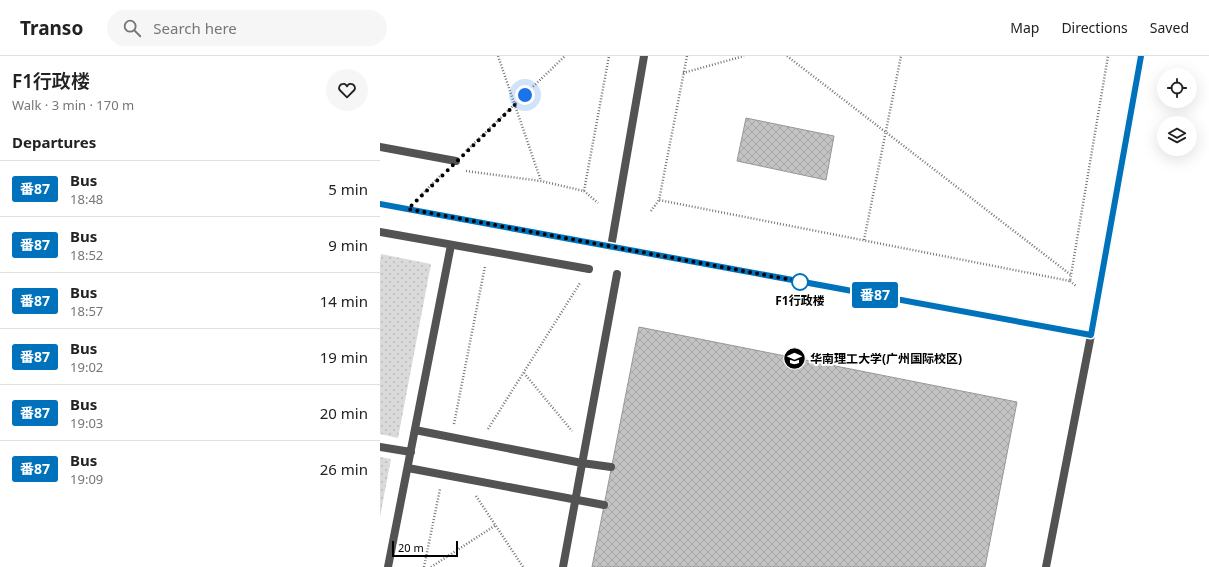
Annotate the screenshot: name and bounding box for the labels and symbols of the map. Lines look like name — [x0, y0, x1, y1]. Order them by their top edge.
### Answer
your location — [515, 85, 535, 105]
marker: F1行政楼 — [791, 273, 809, 291]
line badge: 番87 — [852, 282, 898, 308]
place label: F1行政楼 — [775, 292, 825, 309]
school or university icon: 华南理工大学(广州国际校区) — [781, 345, 807, 371]
place label: 华南理工大学(广州国际校区) — [810, 350, 962, 367]
scale bar — [392, 539, 458, 558]

